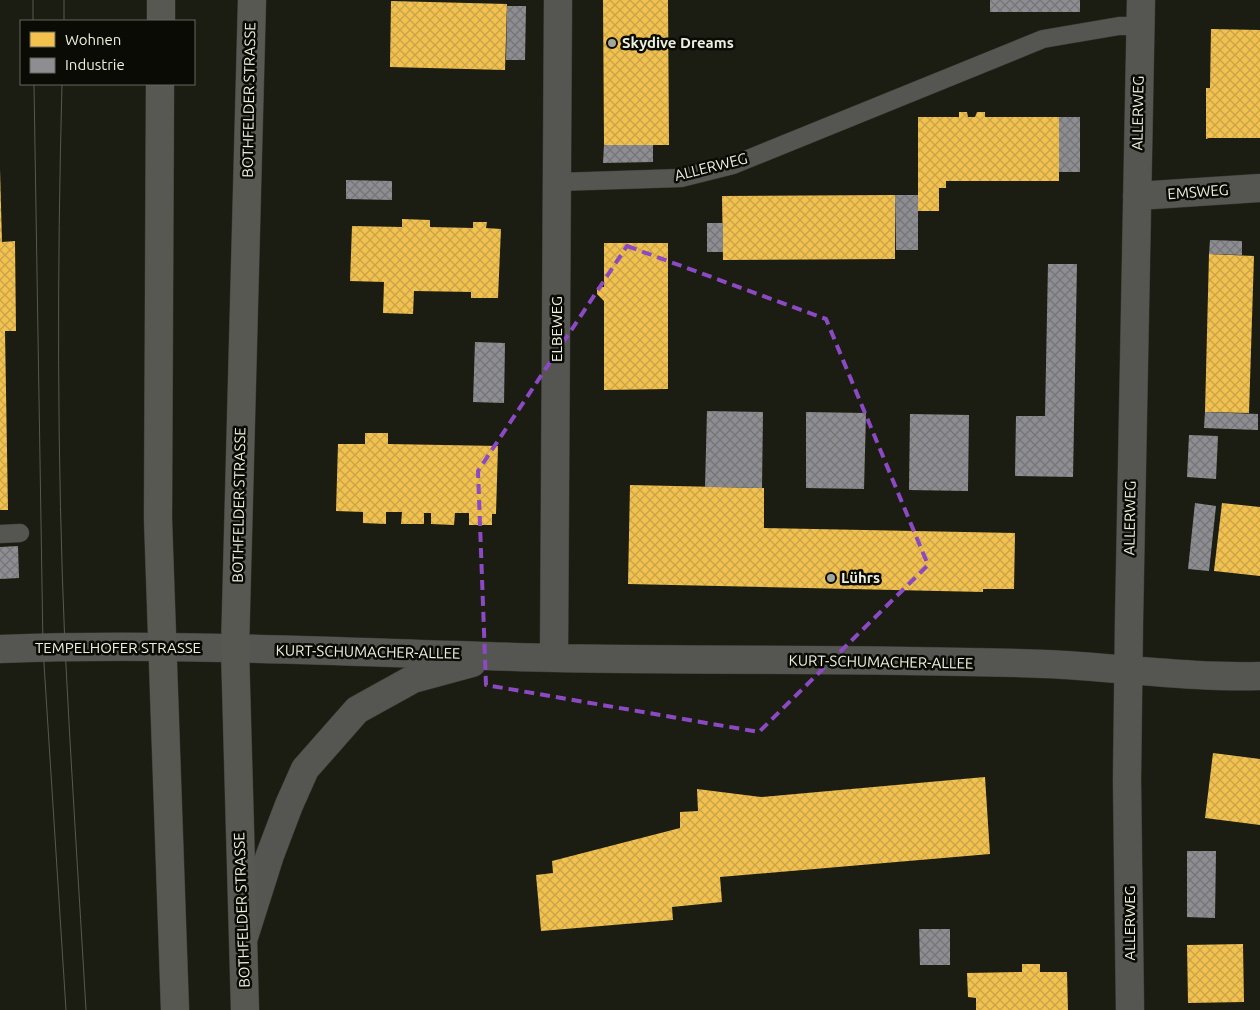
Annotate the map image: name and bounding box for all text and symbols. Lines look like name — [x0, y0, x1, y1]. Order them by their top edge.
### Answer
legend — [20, 20, 195, 85]
street label: BOTHFELDER STRASSE — [239, 22, 258, 178]
text: Wohnen — [65, 31, 121, 48]
place label: Skydive Dreams — [622, 34, 734, 51]
marker: Skydive Dreams — [606, 37, 618, 49]
text: Industrie — [65, 56, 125, 73]
street label: ALLERWEG — [1128, 75, 1147, 151]
street label: ALLERWEG — [673, 149, 749, 184]
street label: EMSWEG — [1167, 181, 1229, 202]
street label: ELBEWEG — [548, 296, 565, 362]
street label: BOTHFELDER STRASSE — [229, 427, 248, 583]
street label: ALLERWEG — [1120, 480, 1139, 556]
place label: Lührs — [841, 569, 880, 586]
marker: Lührs — [825, 572, 837, 584]
street label: TEMPELHOFER STRASSE — [35, 639, 201, 656]
street label: KURT-SCHUMACHER-ALLEE — [275, 641, 461, 662]
street label: KURT-SCHUMACHER-ALLEE — [788, 651, 974, 672]
street label: BOTHFELDER STRASSE — [230, 832, 253, 988]
street label: ALLERWEG — [1121, 886, 1138, 960]

